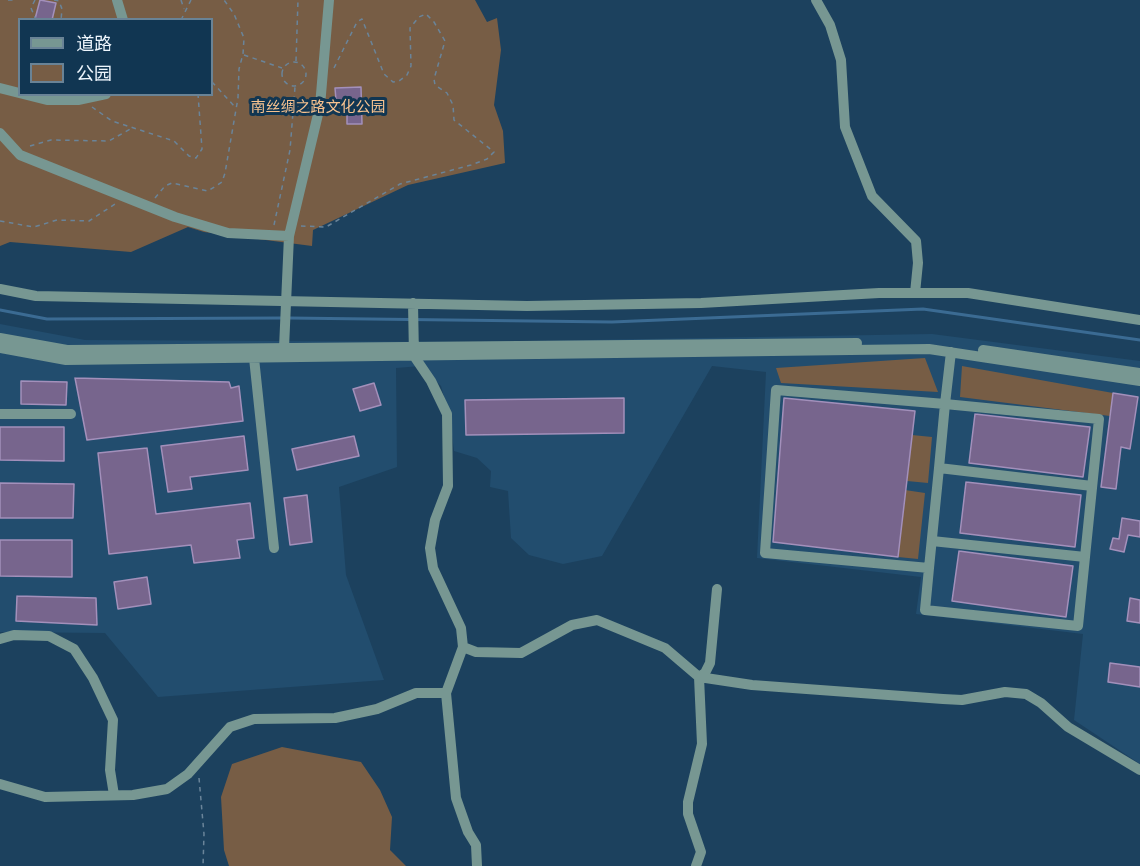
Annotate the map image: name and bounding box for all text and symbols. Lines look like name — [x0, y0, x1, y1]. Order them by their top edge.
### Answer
legend — [18, 18, 213, 96]
text: 道路 — [76, 31, 112, 56]
text: 公园 — [76, 61, 112, 86]
park label: 南丝绸之路文化公园 — [251, 99, 385, 117]

